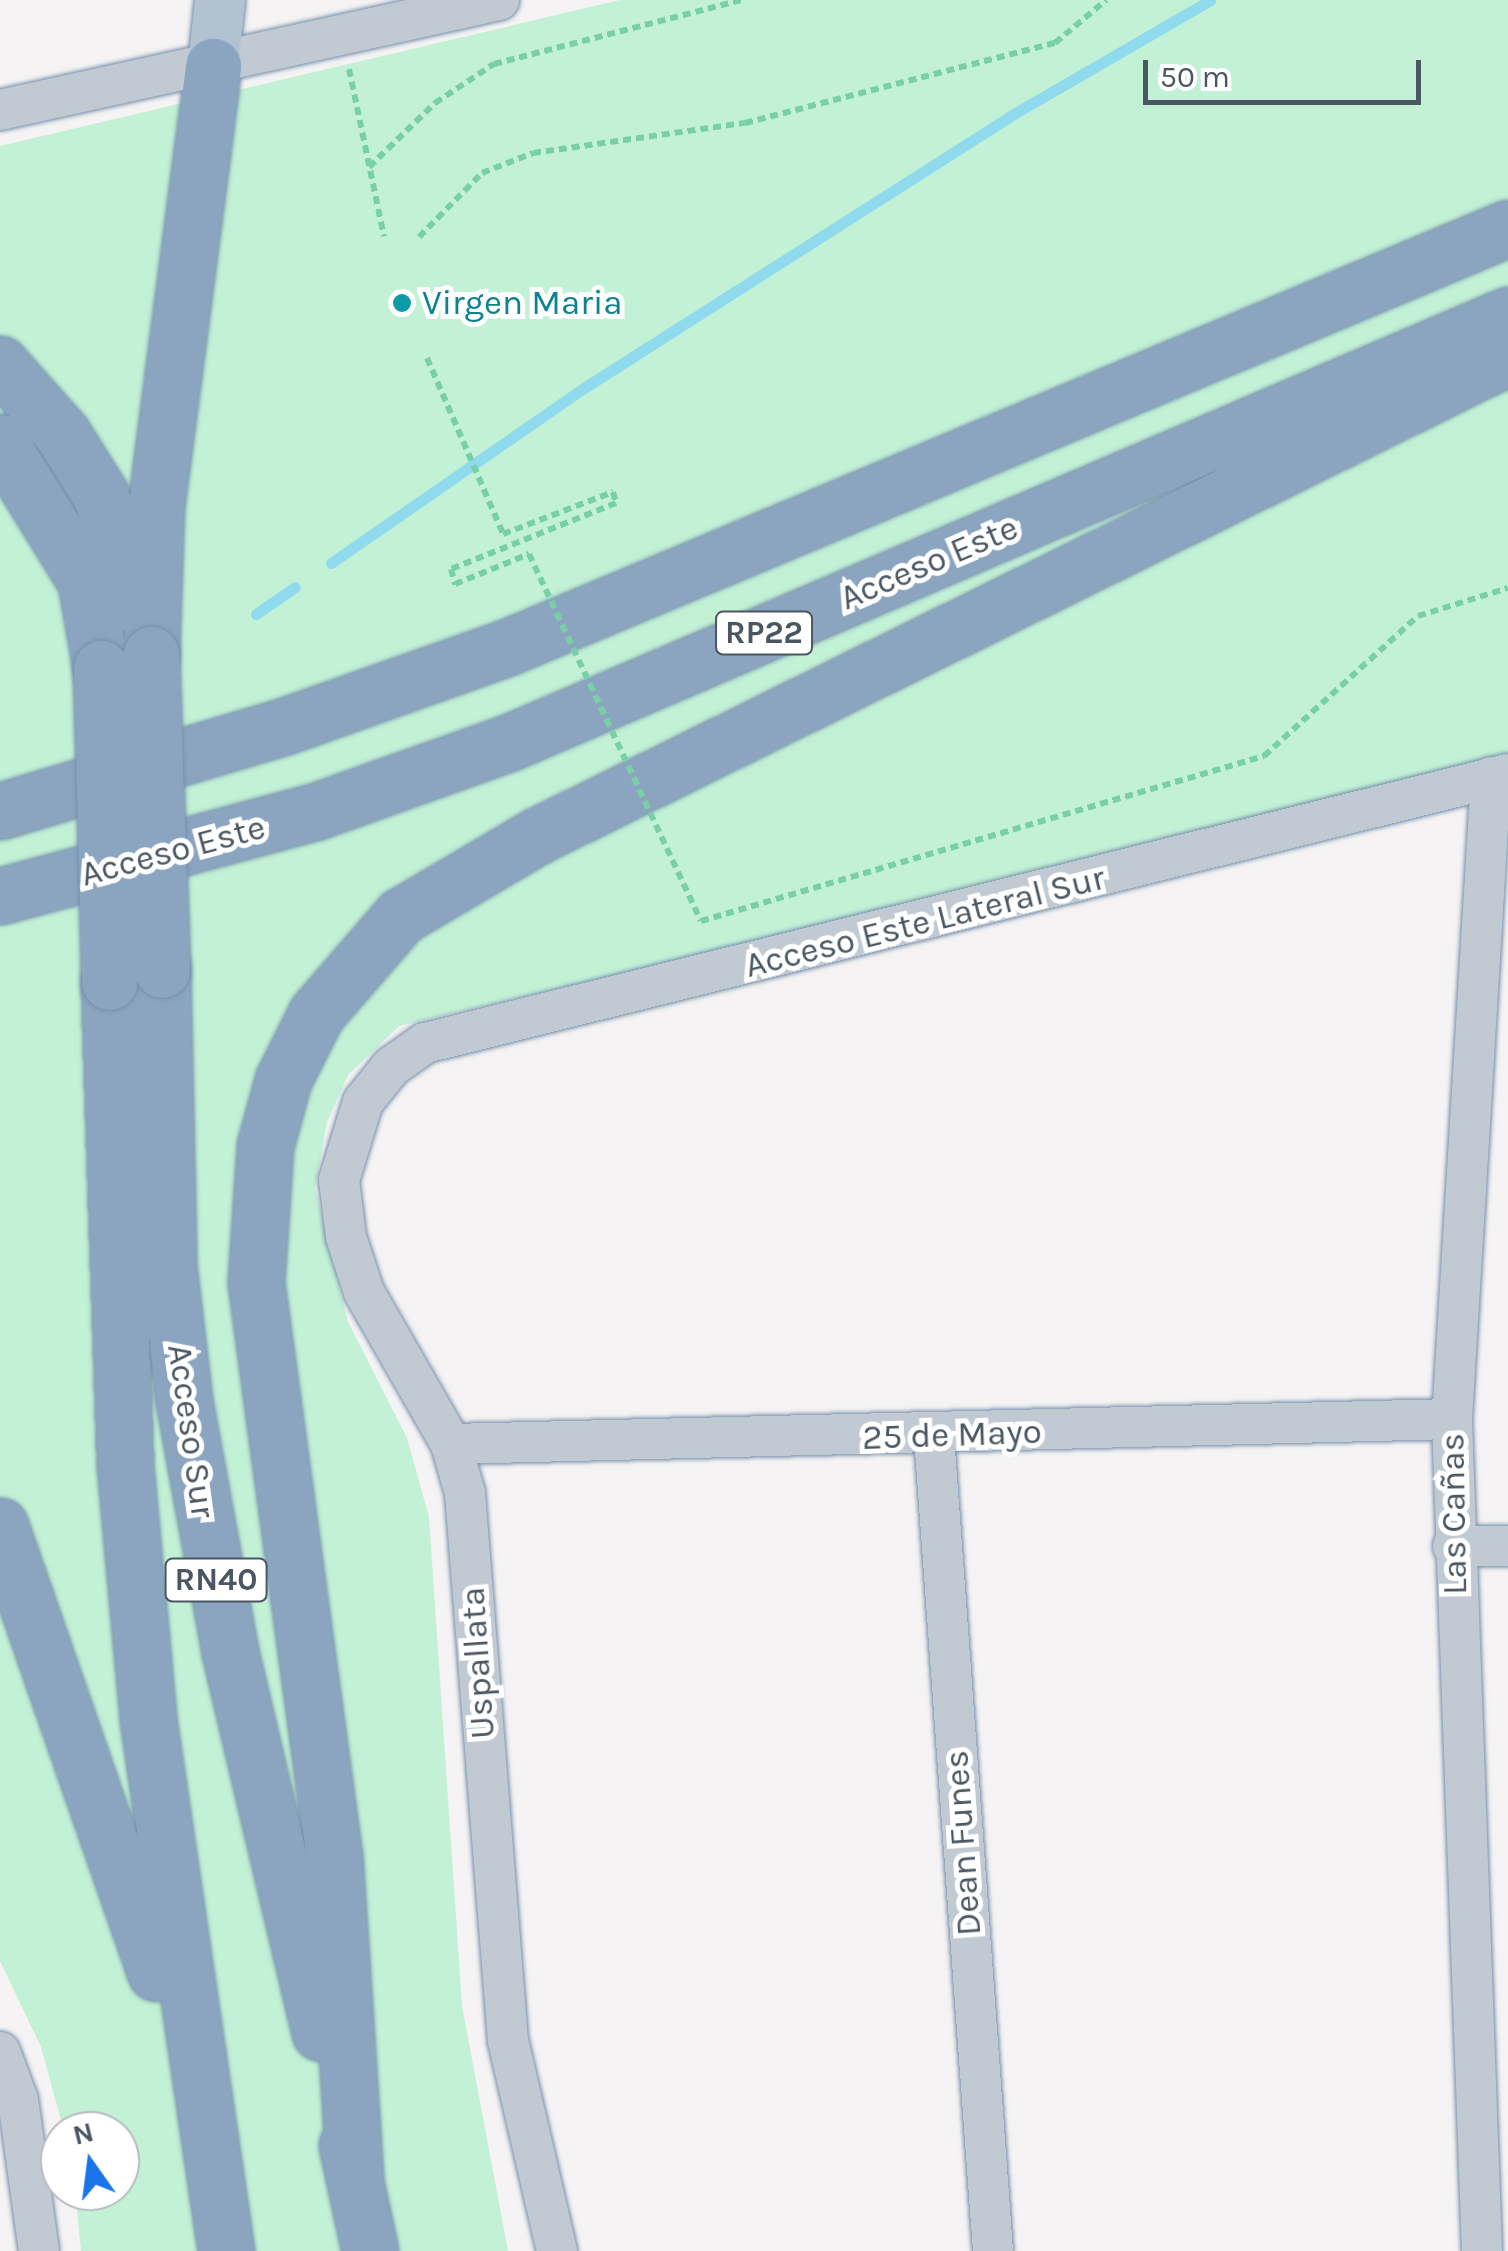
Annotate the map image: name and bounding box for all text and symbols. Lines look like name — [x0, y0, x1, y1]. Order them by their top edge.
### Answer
scale bar — [1148, 40, 1426, 102]
text: 50 m — [1160, 59, 1230, 95]
place label: Virgen Maria — [422, 282, 623, 324]
marker: Virgen Maria — [391, 292, 413, 314]
street label: Acceso Este — [834, 507, 1024, 619]
road number: RP22 — [714, 606, 814, 660]
street label: Acceso Este — [76, 806, 270, 896]
street label: Acceso Este Lateral Sur — [741, 857, 1109, 987]
street label: Acceso Sur — [158, 1341, 224, 1521]
street label: 25 de Mayo — [861, 1411, 1043, 1459]
street label: Las Cañas — [1432, 1433, 1476, 1595]
road number: RN40 — [164, 1553, 268, 1607]
street label: Uspallata — [452, 1586, 504, 1740]
street label: Dean Funes — [936, 1749, 990, 1937]
north arrow — [40, 2111, 140, 2211]
text: N — [69, 2115, 97, 2152]

